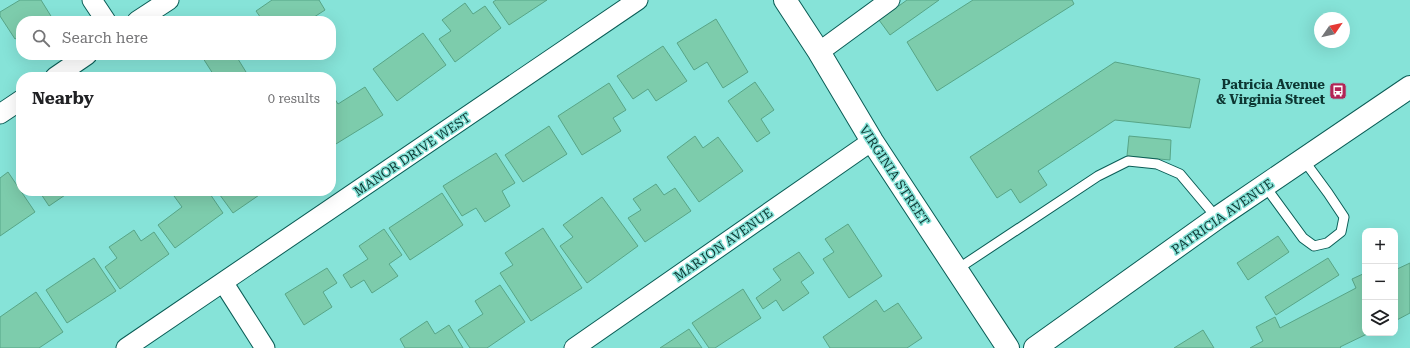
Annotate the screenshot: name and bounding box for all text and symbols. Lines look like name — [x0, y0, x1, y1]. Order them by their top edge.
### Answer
north arrow — [1314, 12, 1350, 48]
search box — [16, 16, 336, 60]
icon: search — [30, 27, 52, 49]
text: Search here — [62, 29, 148, 47]
place label: Patricia Avenue & Virginia Street — [1216, 77, 1326, 107]
bus stop icon: Patricia Avenue & Virginia Street — [1328, 81, 1348, 101]
text: Nearby — [32, 88, 94, 108]
text: 0 results — [268, 91, 320, 106]
street label: MANOR DRIVE WEST — [351, 110, 474, 199]
street label: VIRGINIA STREET — [857, 122, 933, 228]
street label: PATRICIA AVENUE — [1169, 176, 1276, 257]
street label: MARJON AVENUE — [671, 205, 775, 284]
map controls — [1362, 228, 1398, 336]
button: + — [1362, 228, 1398, 264]
button: − — [1362, 264, 1398, 300]
button: layers — [1362, 300, 1398, 336]

